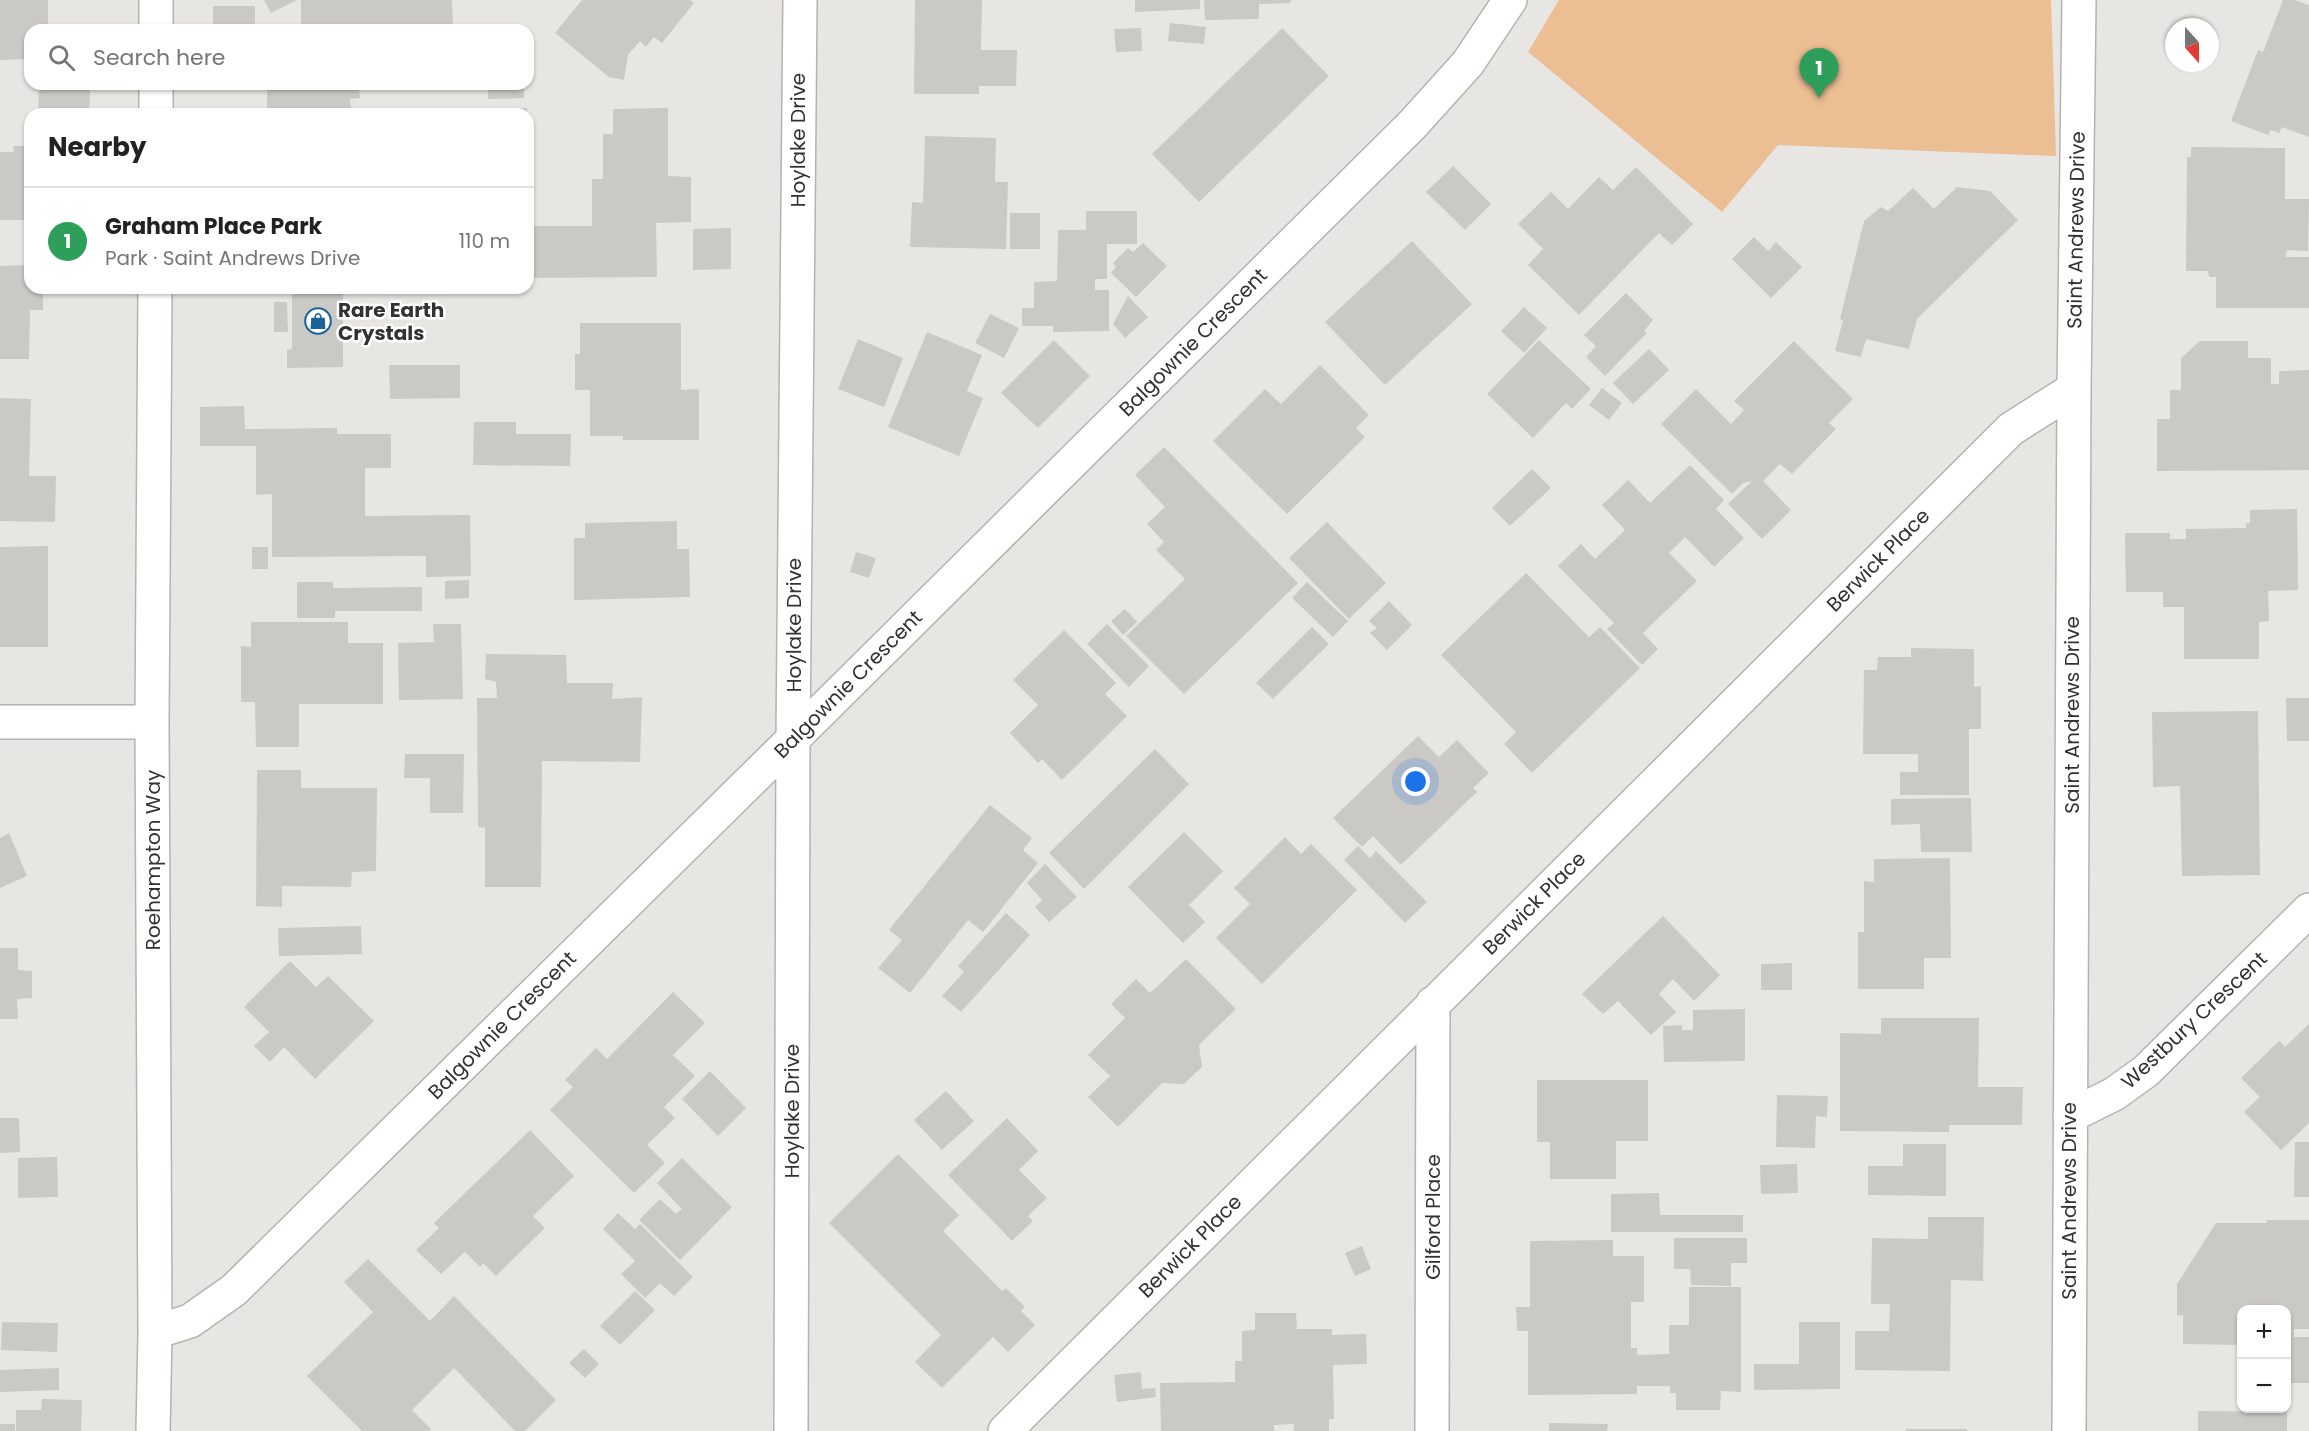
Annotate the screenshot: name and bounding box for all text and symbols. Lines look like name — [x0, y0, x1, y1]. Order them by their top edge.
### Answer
north arrow — [2165, 18, 2219, 72]
search box — [24, 24, 534, 90]
icon: search — [45, 41, 78, 74]
text: Search here — [93, 42, 226, 73]
pin: 1 — [1800, 48, 1838, 98]
street label: Hoylake Drive — [784, 73, 812, 207]
text: Nearby — [48, 129, 146, 165]
street label: Saint Andrews Drive — [2060, 131, 2092, 329]
text: Graham Place Park — [105, 211, 322, 242]
text: 1 — [64, 227, 71, 255]
text: 110 m — [459, 227, 510, 255]
text: Park · Saint Andrews Drive — [105, 244, 360, 272]
street label: Balgownie Crescent — [1113, 262, 1273, 422]
place label: Rare Earth Crystals — [338, 296, 444, 347]
shop icon: Rare Earth Crystals — [303, 306, 333, 336]
street label: Berwick Place — [1820, 502, 1936, 618]
street label: Hoylake Drive — [780, 558, 808, 692]
street label: Balgownie Crescent — [768, 604, 928, 764]
street label: Saint Andrews Drive — [2058, 616, 2086, 814]
your location — [1401, 767, 1430, 796]
street label: Roehampton Way — [139, 770, 167, 950]
street label: Berwick Place — [1476, 845, 1592, 961]
street label: Balgownie Crescent — [422, 945, 582, 1105]
street label: Westbury Crescent — [2115, 945, 2273, 1095]
street label: Hoylake Drive — [778, 1044, 806, 1178]
street label: Saint Andrews Drive — [2055, 1102, 2083, 1300]
street label: Gilford Place — [1419, 1154, 1447, 1280]
street label: Berwick Place — [1132, 1188, 1248, 1304]
map controls — [2237, 1305, 2291, 1413]
button: + — [2237, 1305, 2291, 1359]
button: − — [2237, 1359, 2291, 1413]

